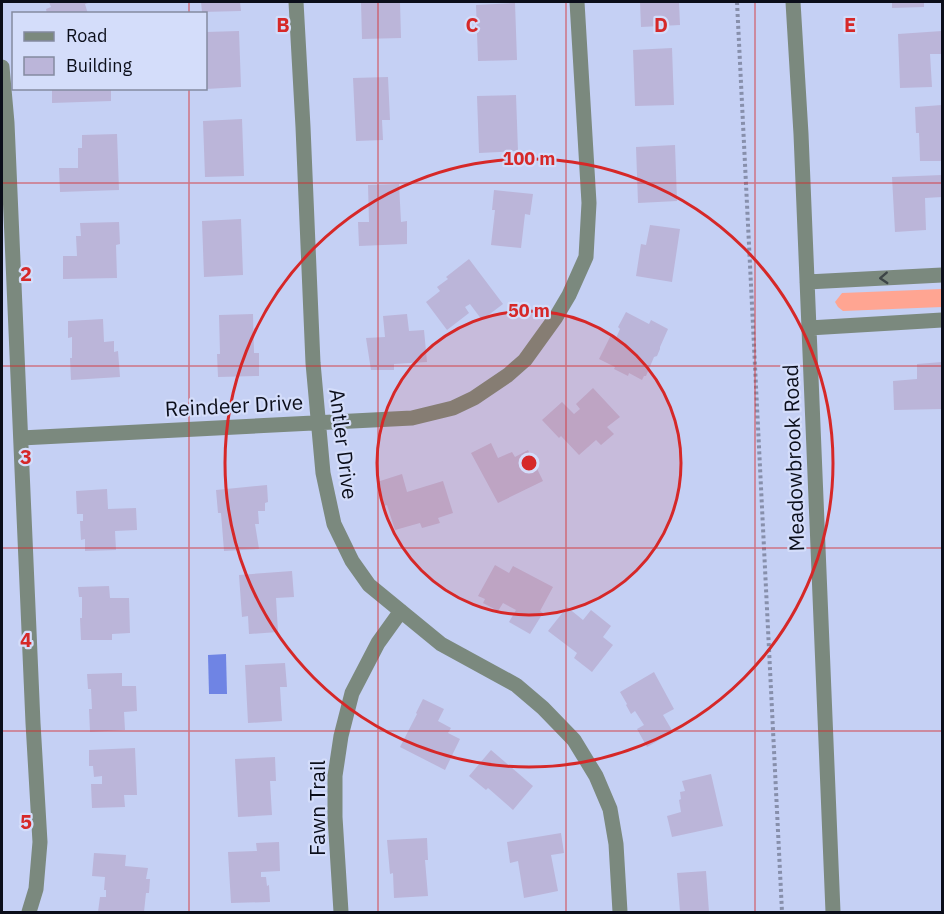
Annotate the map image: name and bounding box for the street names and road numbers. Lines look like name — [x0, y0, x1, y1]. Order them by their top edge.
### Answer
street label: Meadowbrook Road — [776, 364, 810, 552]
street label: Reindeer Drive — [164, 387, 304, 423]
street label: Antler Drive — [323, 387, 365, 501]
street label: Fawn Trail — [303, 760, 331, 856]

